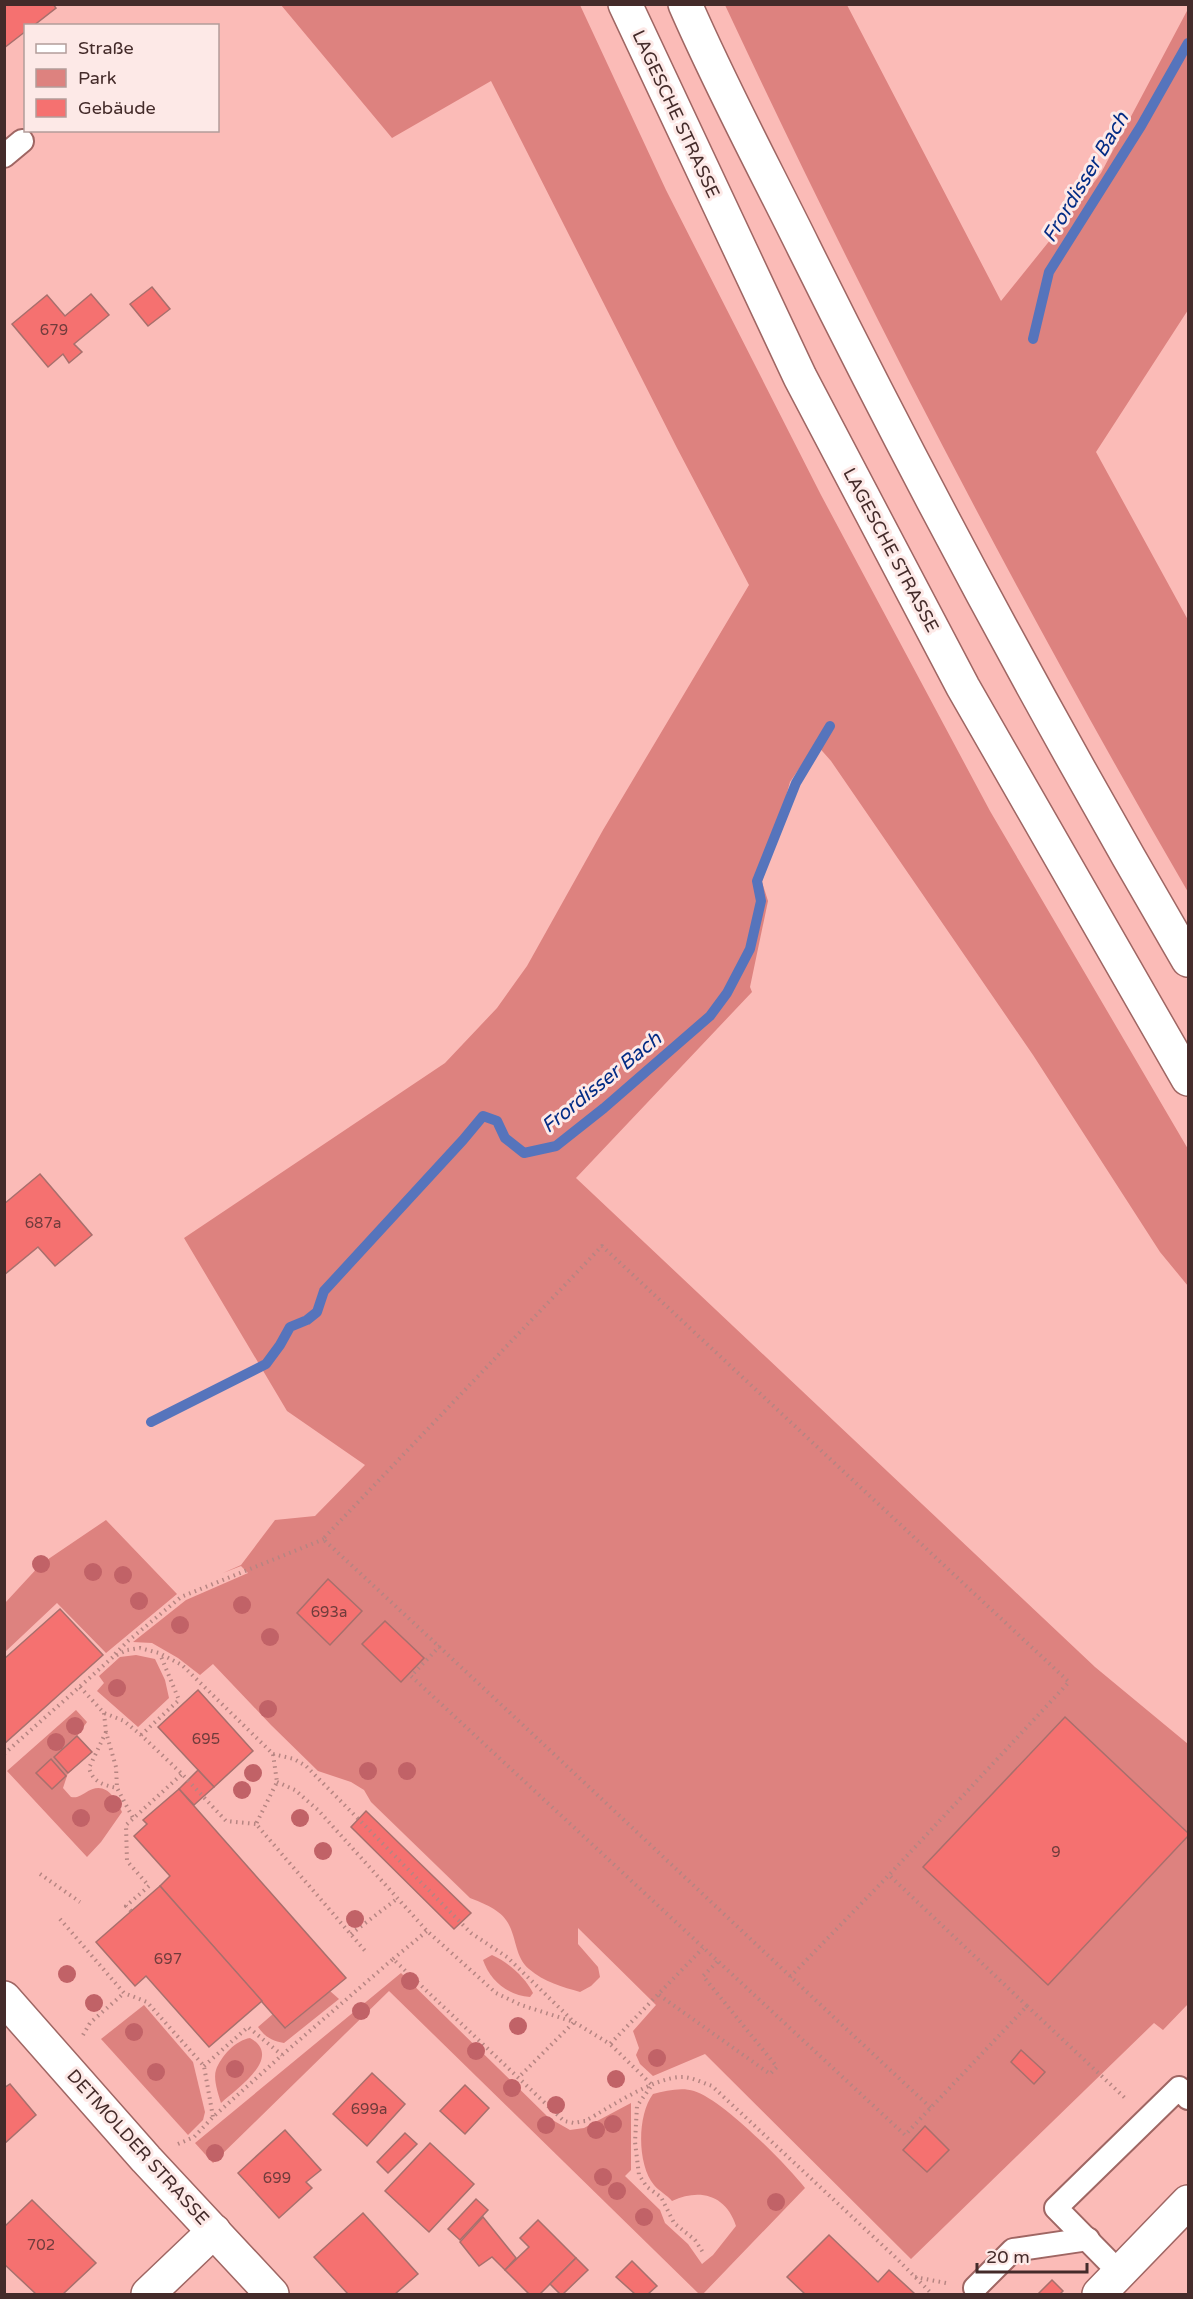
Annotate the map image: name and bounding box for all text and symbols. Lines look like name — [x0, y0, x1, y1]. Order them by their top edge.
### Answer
legend — [24, 24, 219, 132]
street label: LAGESCHE STRASSE — [627, 26, 725, 202]
text: Straße — [78, 37, 134, 59]
text: Park — [78, 67, 117, 89]
text: Gebäude — [78, 97, 156, 119]
water label: Frordisser Bach — [1038, 107, 1135, 247]
house number: 679 — [40, 321, 68, 339]
street label: LAGESCHE STRASSE — [838, 464, 944, 636]
water label: Frordisser Bach — [537, 1027, 667, 1138]
house number: 687a — [25, 1214, 61, 1232]
house number: 693a — [311, 1603, 347, 1621]
house number: 695 — [192, 1730, 220, 1748]
house number: 9 — [1051, 1843, 1061, 1861]
house number: 697 — [154, 1950, 182, 1968]
street label: DETMOLDER STRASSE — [62, 2065, 214, 2229]
house number: 699a — [351, 2100, 387, 2118]
house number: 699 — [263, 2169, 291, 2187]
house number: 702 — [27, 2236, 55, 2254]
scale bar — [977, 2236, 1086, 2274]
text: 20 m — [986, 2246, 1030, 2268]

